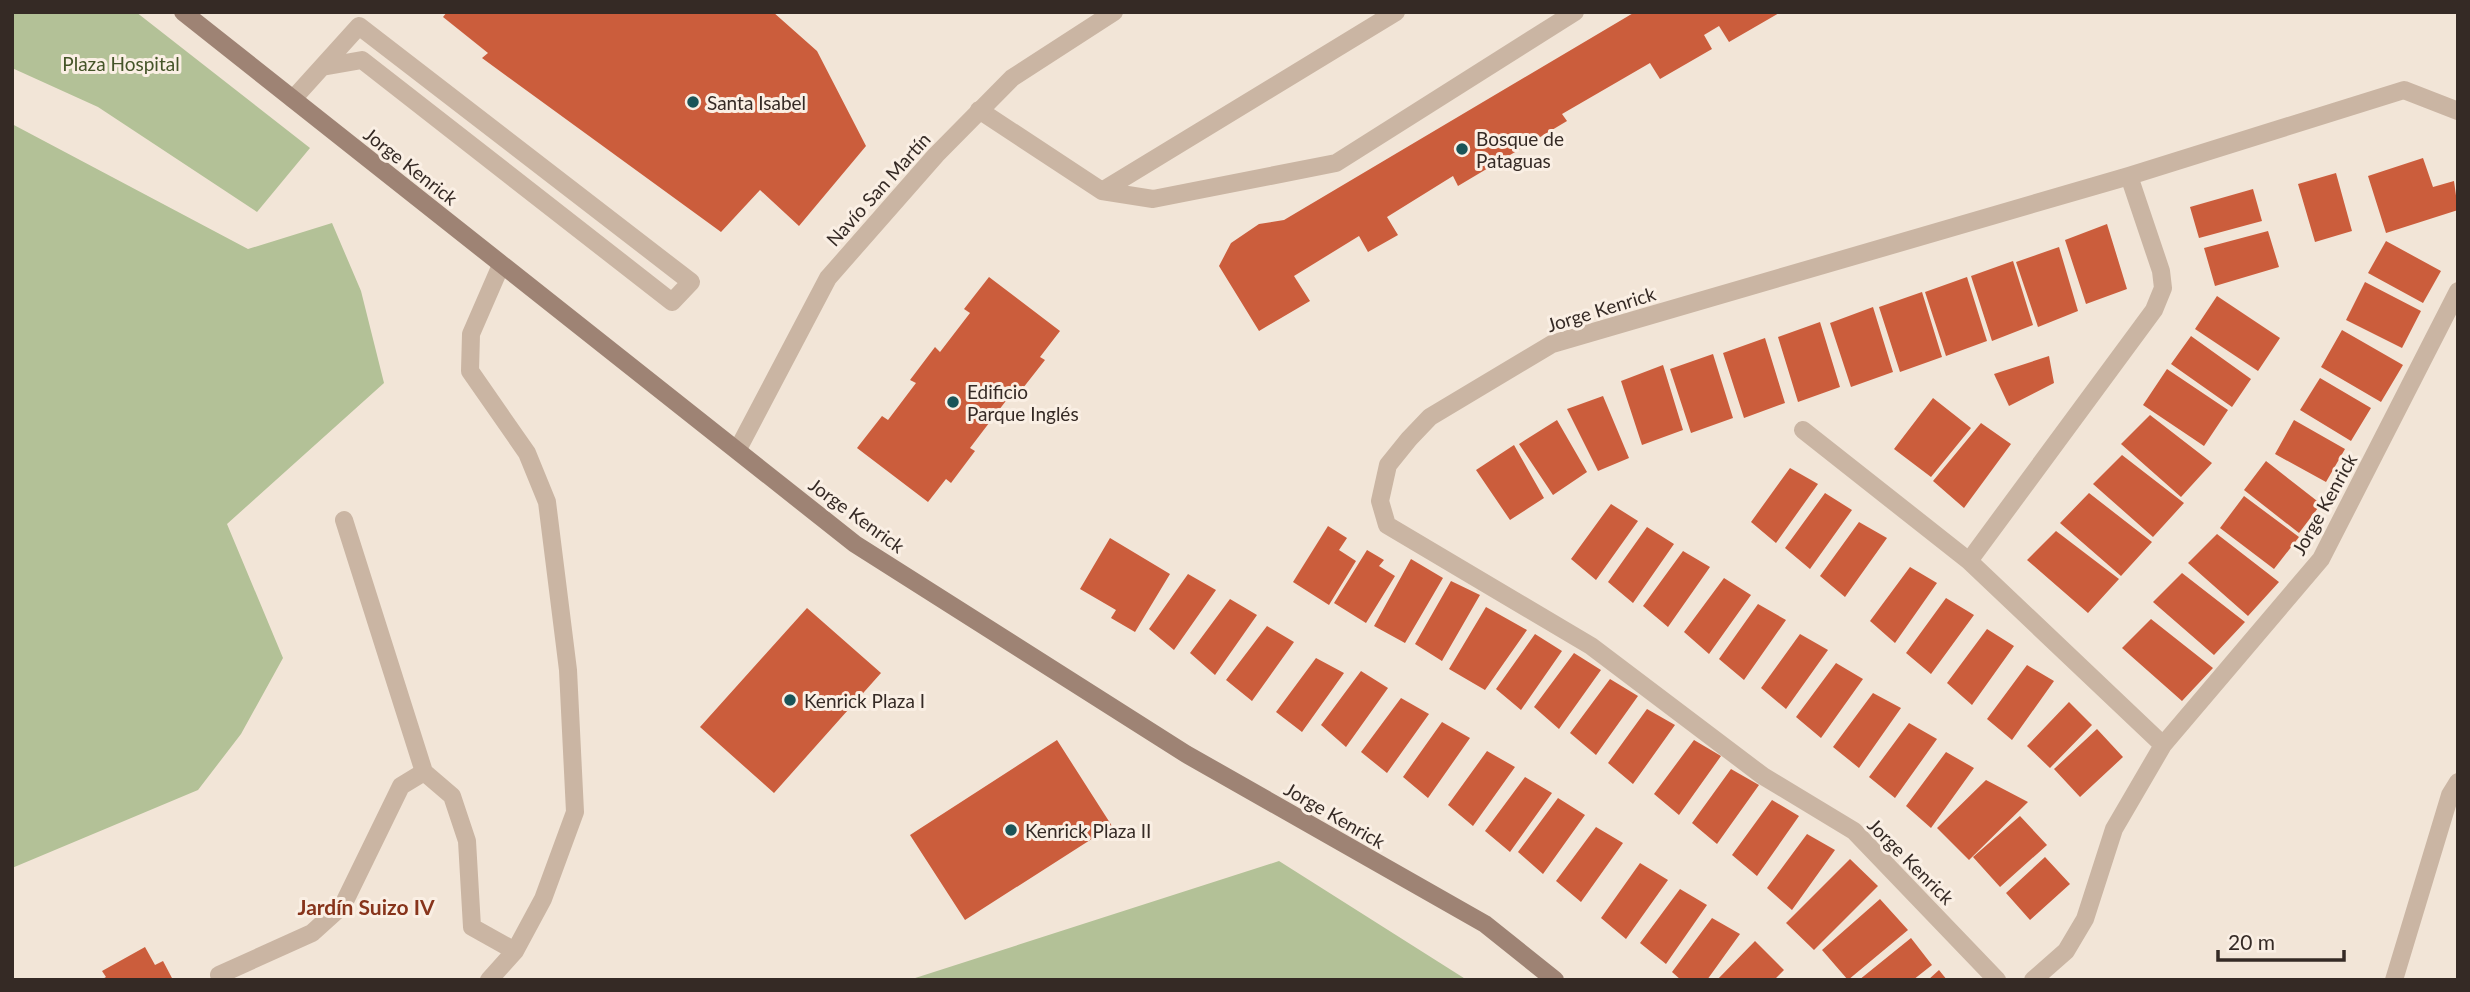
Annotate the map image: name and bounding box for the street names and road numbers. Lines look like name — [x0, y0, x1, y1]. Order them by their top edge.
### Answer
street label: Jorge Kenrick — [360, 122, 463, 210]
street label: Navío San Martín — [821, 128, 935, 250]
street label: Jorge Kenrick — [1544, 281, 1658, 336]
street label: Jorge Kenrick — [2287, 449, 2361, 559]
street label: Jorge Kenrick — [805, 473, 910, 558]
street label: Jorge Kenrick — [1281, 777, 1390, 853]
street label: Jorge Kenrick — [1863, 813, 1959, 909]

